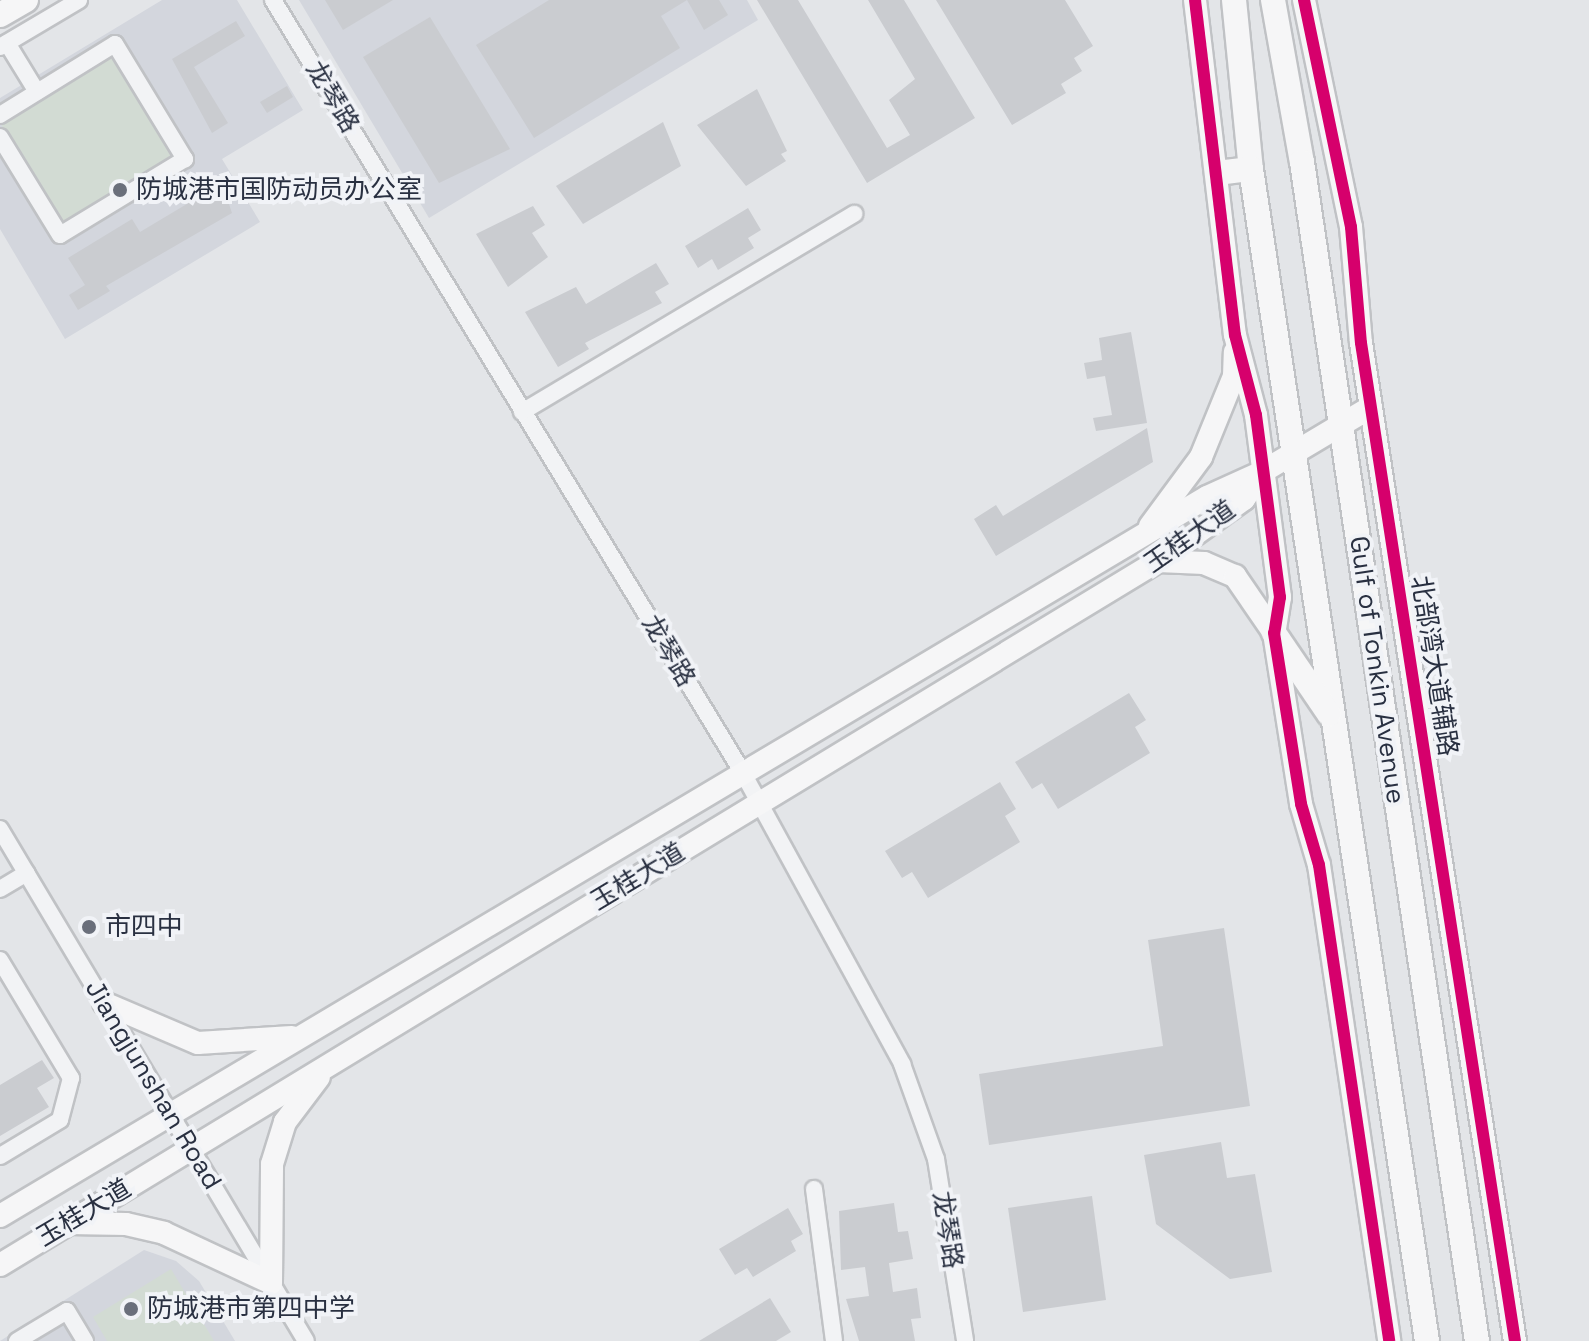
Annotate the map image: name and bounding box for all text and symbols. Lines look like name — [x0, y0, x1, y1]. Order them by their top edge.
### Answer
street label: 龙琴路 — [299, 56, 365, 138]
place label: 防城港市国防动员办公室 — [136, 174, 422, 206]
marker: 防城港市国防动员办公室 — [111, 181, 129, 199]
street label: 玉桂大道 — [1138, 494, 1242, 580]
street label: Gulf of Tonkin Avenue — [1343, 534, 1411, 806]
street label: 北部湾大道辅路 — [1404, 574, 1464, 758]
street label: 龙琴路 — [635, 610, 701, 692]
street label: 玉桂大道 — [585, 837, 691, 917]
place label: 市四中 — [105, 911, 183, 943]
marker: 市四中 — [80, 918, 98, 936]
street label: Jiangjunshan Road — [78, 975, 228, 1195]
street label: 玉桂大道 — [31, 1173, 137, 1253]
street label: 龙琴路 — [925, 1189, 969, 1271]
place label: 防城港市第四中学 — [147, 1293, 355, 1325]
marker: 防城港市第四中学 — [122, 1300, 140, 1318]

